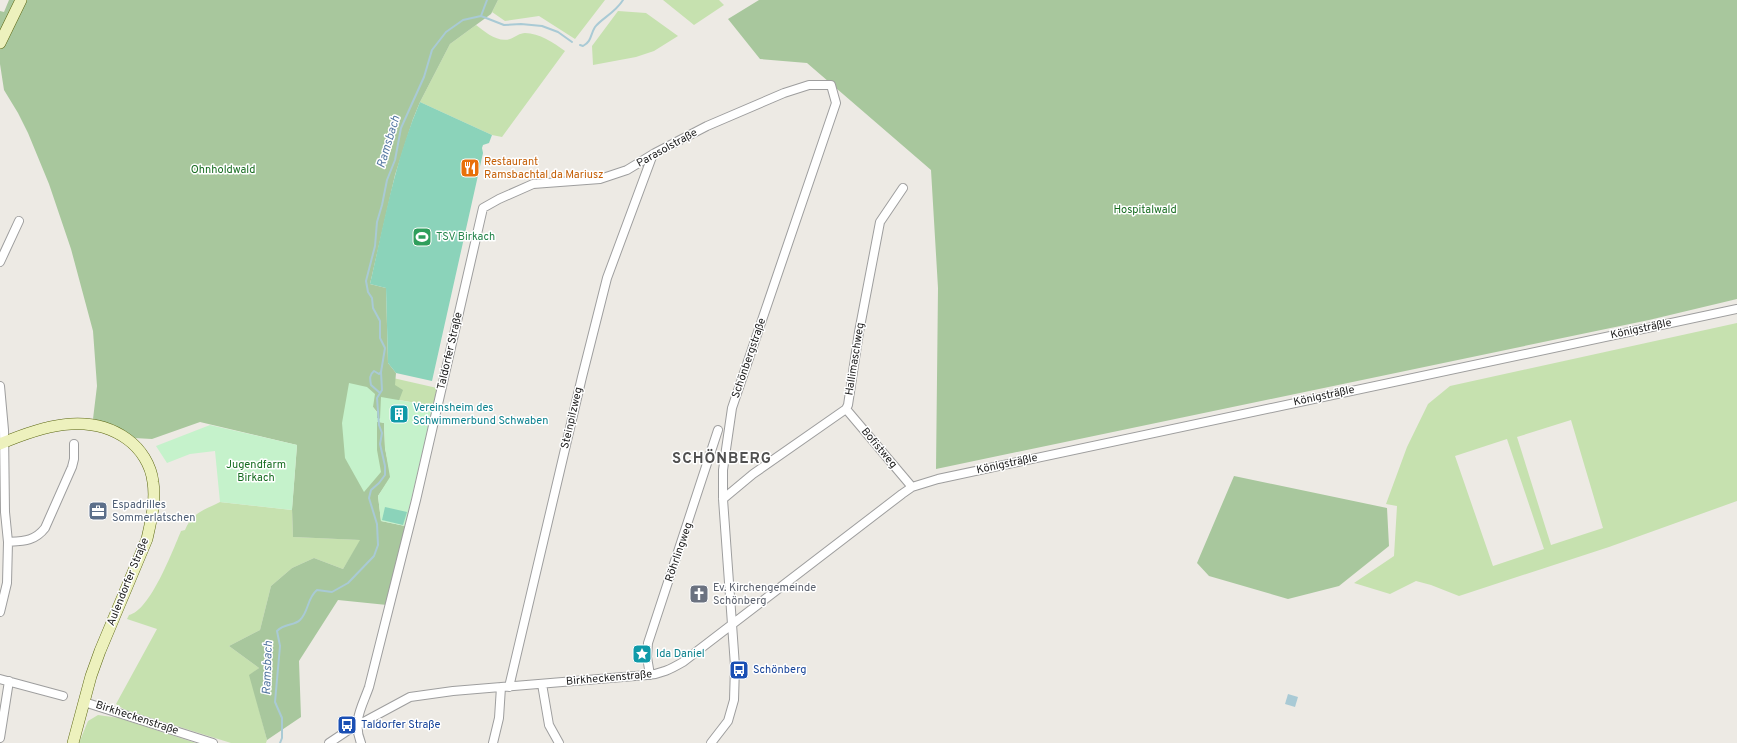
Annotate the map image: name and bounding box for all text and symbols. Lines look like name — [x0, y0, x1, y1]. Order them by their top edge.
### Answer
water label: Ramsbach — [373, 113, 405, 170]
street label: Parasolstraße — [634, 126, 700, 170]
place label: Restaurant Ramsbachtal da Mariusz — [484, 155, 604, 182]
restaurant icon: Restaurant Ramsbachtal da Mariusz — [459, 157, 481, 179]
park label: Ohnholdwald — [191, 163, 255, 177]
park label: Hospitalwald — [1113, 203, 1177, 217]
sports icon: TSV Birkach — [411, 226, 433, 248]
place label: TSV Birkach — [436, 230, 495, 244]
street label: Taldorfer Straße — [434, 311, 466, 391]
street label: Schönbergstraße — [729, 316, 769, 400]
street label: Königsträßle — [1609, 316, 1673, 342]
street label: Hallimaschweg — [842, 322, 868, 396]
street label: Königsträßle — [1292, 383, 1356, 409]
street label: Steinpilzweg — [558, 386, 586, 450]
place label: Vereinsheim des Schwimmerbund Schwaben — [413, 401, 549, 428]
building icon: Vereinsheim des Schwimmerbund Schwaben — [388, 403, 410, 425]
street label: Bofistweg — [858, 425, 900, 471]
district label: SCHÖNBERG — [672, 448, 772, 469]
street label: Königsträßle — [975, 451, 1039, 477]
park label: Jugendfarm Birkach — [226, 458, 286, 485]
place label: Espadrilles Sommerlatschen — [112, 498, 195, 525]
office icon: Espadrilles Sommerlatschen — [87, 500, 109, 522]
street label: Röhrlingweg — [662, 520, 696, 584]
street label: Aulendorfer Straße — [104, 536, 152, 628]
place label: Ev. Kirchengemeinde Schönberg — [713, 581, 816, 608]
church icon: Ev. Kirchengemeinde Schönberg — [688, 583, 710, 605]
water label: Ramsbach — [259, 640, 277, 695]
place icon: Ida Daniel — [631, 643, 653, 665]
place label: Ida Daniel — [656, 647, 705, 661]
bus stop icon: Schönberg — [728, 659, 750, 681]
place label: Schönberg — [753, 663, 806, 677]
street label: Birkheckenstraße — [565, 667, 653, 689]
street label: Birkheckenstraße — [94, 698, 180, 738]
bus stop icon: Taldorfer Straße — [336, 714, 358, 736]
place label: Taldorfer Straße — [361, 718, 440, 732]

